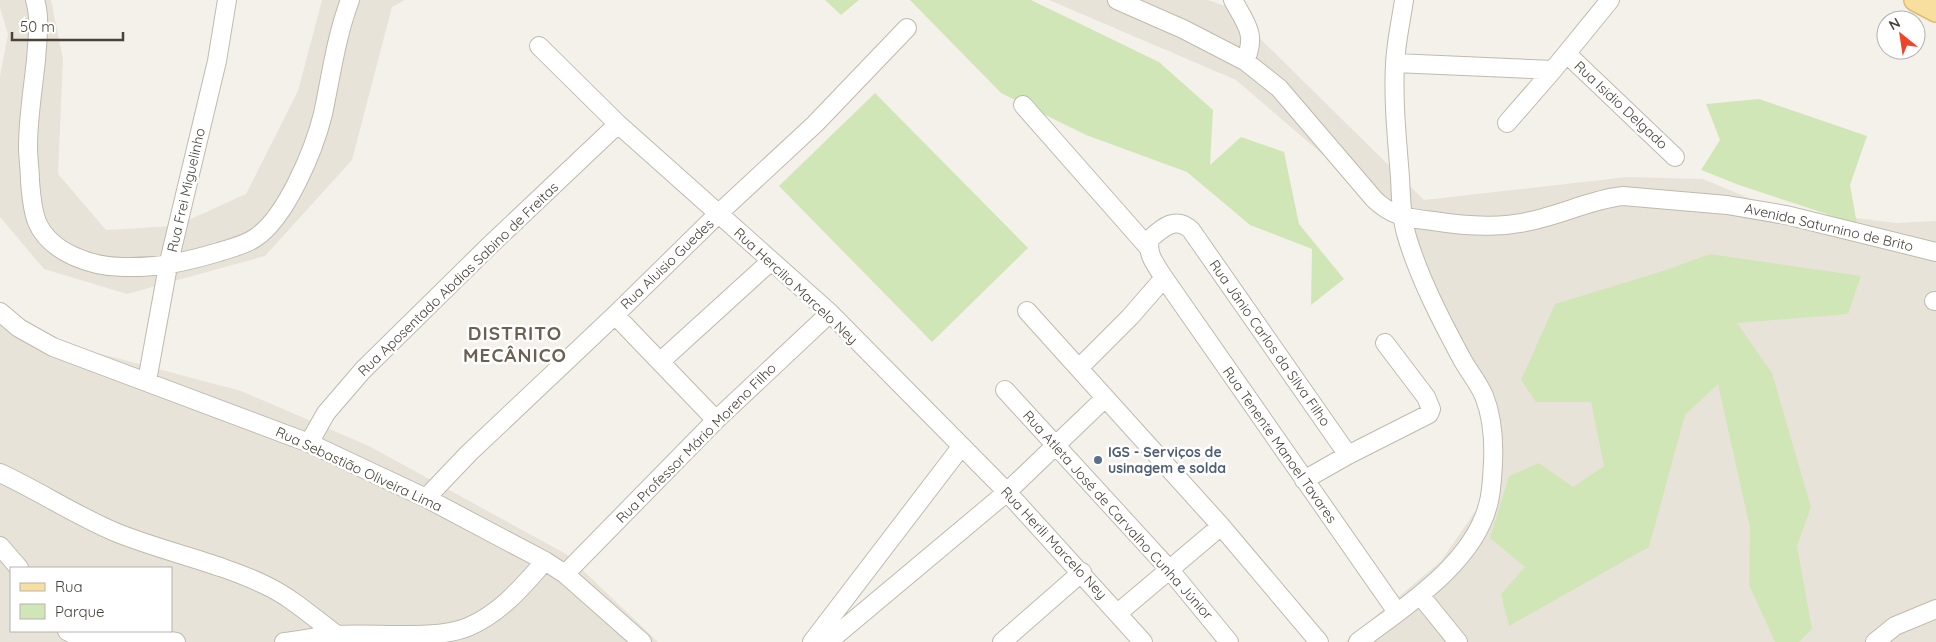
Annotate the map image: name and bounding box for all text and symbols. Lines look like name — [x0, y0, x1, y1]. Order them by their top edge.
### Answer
scale bar — [12, 10, 124, 42]
north arrow — [1876, 10, 1926, 60]
text: N — [1886, 13, 1903, 34]
text: 50 m — [20, 17, 55, 36]
street label: Rua Isidio Delgado — [1570, 57, 1672, 153]
street label: Rua Frei Miguelinho — [163, 126, 209, 254]
street label: Rua Aposentado Abdias Sabino de Freitas — [354, 178, 562, 380]
street label: Avenida Saturnino de Brito — [1743, 199, 1915, 255]
street label: Rua Aluisio Guedes — [616, 215, 718, 313]
street label: Rua Hercilio Marcelo Ney — [730, 224, 862, 348]
street label: Rua Jânio Carlos da Silva Filho — [1206, 256, 1334, 430]
district label: DISTRITO MECÂNICO — [463, 321, 567, 367]
street label: Rua Professor Mário Moreno Filho — [612, 359, 780, 527]
street label: Rua Tenente Manoel Tavares — [1219, 363, 1341, 527]
street label: Rua Atleta José de Carvalho Cunha Júnior — [1019, 407, 1217, 624]
street label: Rua Sebastião Oliveira Lima — [273, 422, 445, 516]
place label: IGS - Serviços de usinagem e solda — [1108, 443, 1226, 477]
marker: IGS - Serviços de usinagem e solda — [1092, 454, 1104, 466]
street label: Rua Herili Marcelo Ney — [997, 483, 1111, 603]
legend — [10, 567, 172, 632]
text: Rua — [55, 577, 83, 596]
text: Parque — [55, 602, 105, 621]

